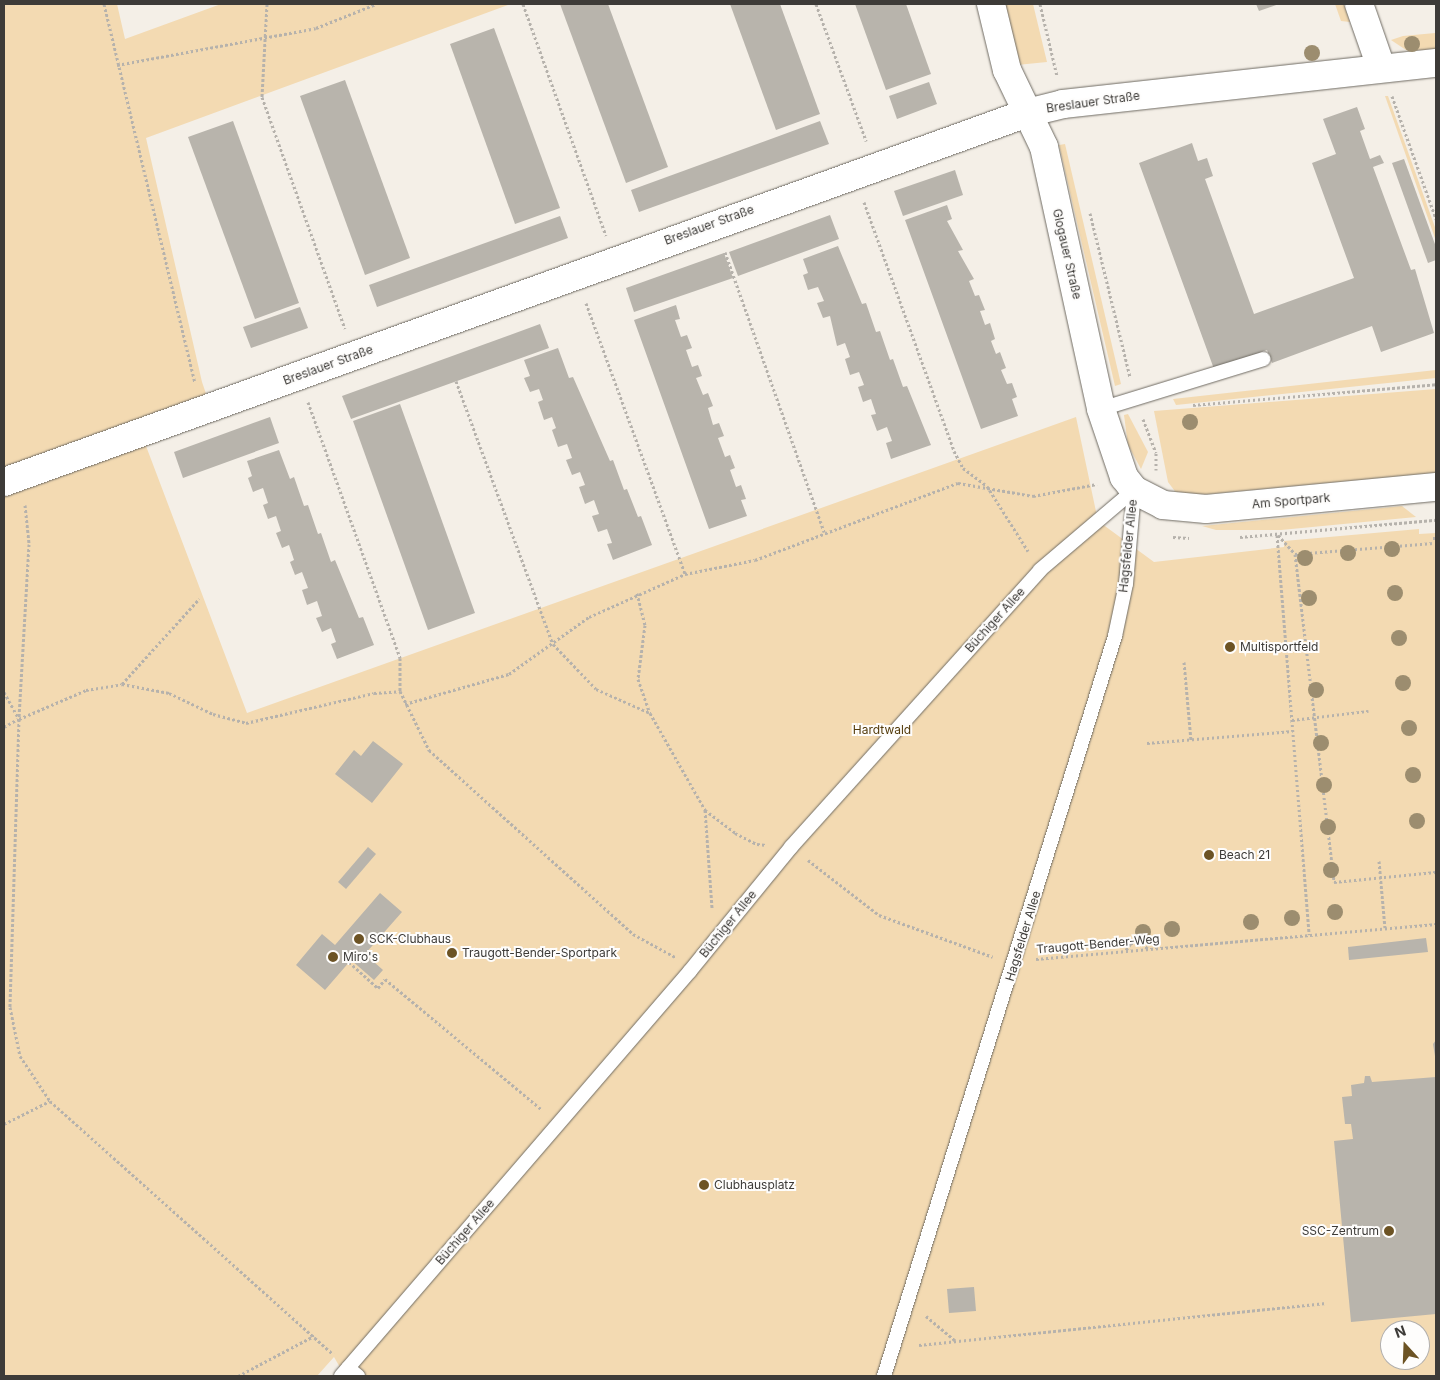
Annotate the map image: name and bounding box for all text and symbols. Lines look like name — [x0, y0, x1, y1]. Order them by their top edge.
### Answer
street label: Breslauer Straße — [1045, 88, 1141, 116]
street label: Breslauer Straße — [662, 202, 756, 248]
street label: Glogauer Straße — [1050, 207, 1084, 301]
street label: Breslauer Straße — [281, 342, 375, 388]
street label: Am Sportpark — [1251, 490, 1331, 512]
street label: Hagsfelder Allee — [1116, 499, 1140, 593]
street label: Büchiger Allee — [962, 585, 1028, 655]
place label: Multisportfeld — [1240, 640, 1318, 654]
marker: Multisportfeld — [1224, 641, 1236, 653]
park label: Hardtwald — [853, 723, 911, 737]
place label: Beach 21 — [1219, 848, 1270, 862]
marker: Beach 21 — [1203, 849, 1215, 861]
street label: Büchiger Allee — [697, 888, 759, 960]
street label: Hagsfelder Allee — [1002, 889, 1044, 983]
street label: Traugott-Bender-Weg — [1036, 931, 1160, 957]
place label: SCK-Clubhaus — [369, 932, 451, 946]
marker: SCK-Clubhaus — [353, 933, 365, 945]
place label: Traugott-Bender-Sportpark — [462, 946, 617, 960]
marker: Traugott-Bender-Sportpark — [446, 947, 458, 959]
place label: Miro's — [343, 950, 378, 964]
marker: Miro's — [327, 951, 339, 963]
place label: Clubhausplatz — [714, 1178, 795, 1192]
marker: Clubhausplatz — [698, 1179, 710, 1191]
street label: Büchiger Allee — [433, 1196, 497, 1268]
place label: SSC-Zentrum — [1302, 1224, 1379, 1238]
marker: SSC-Zentrum — [1383, 1225, 1395, 1237]
north arrow — [1380, 1320, 1430, 1370]
text: N — [1392, 1322, 1408, 1341]

